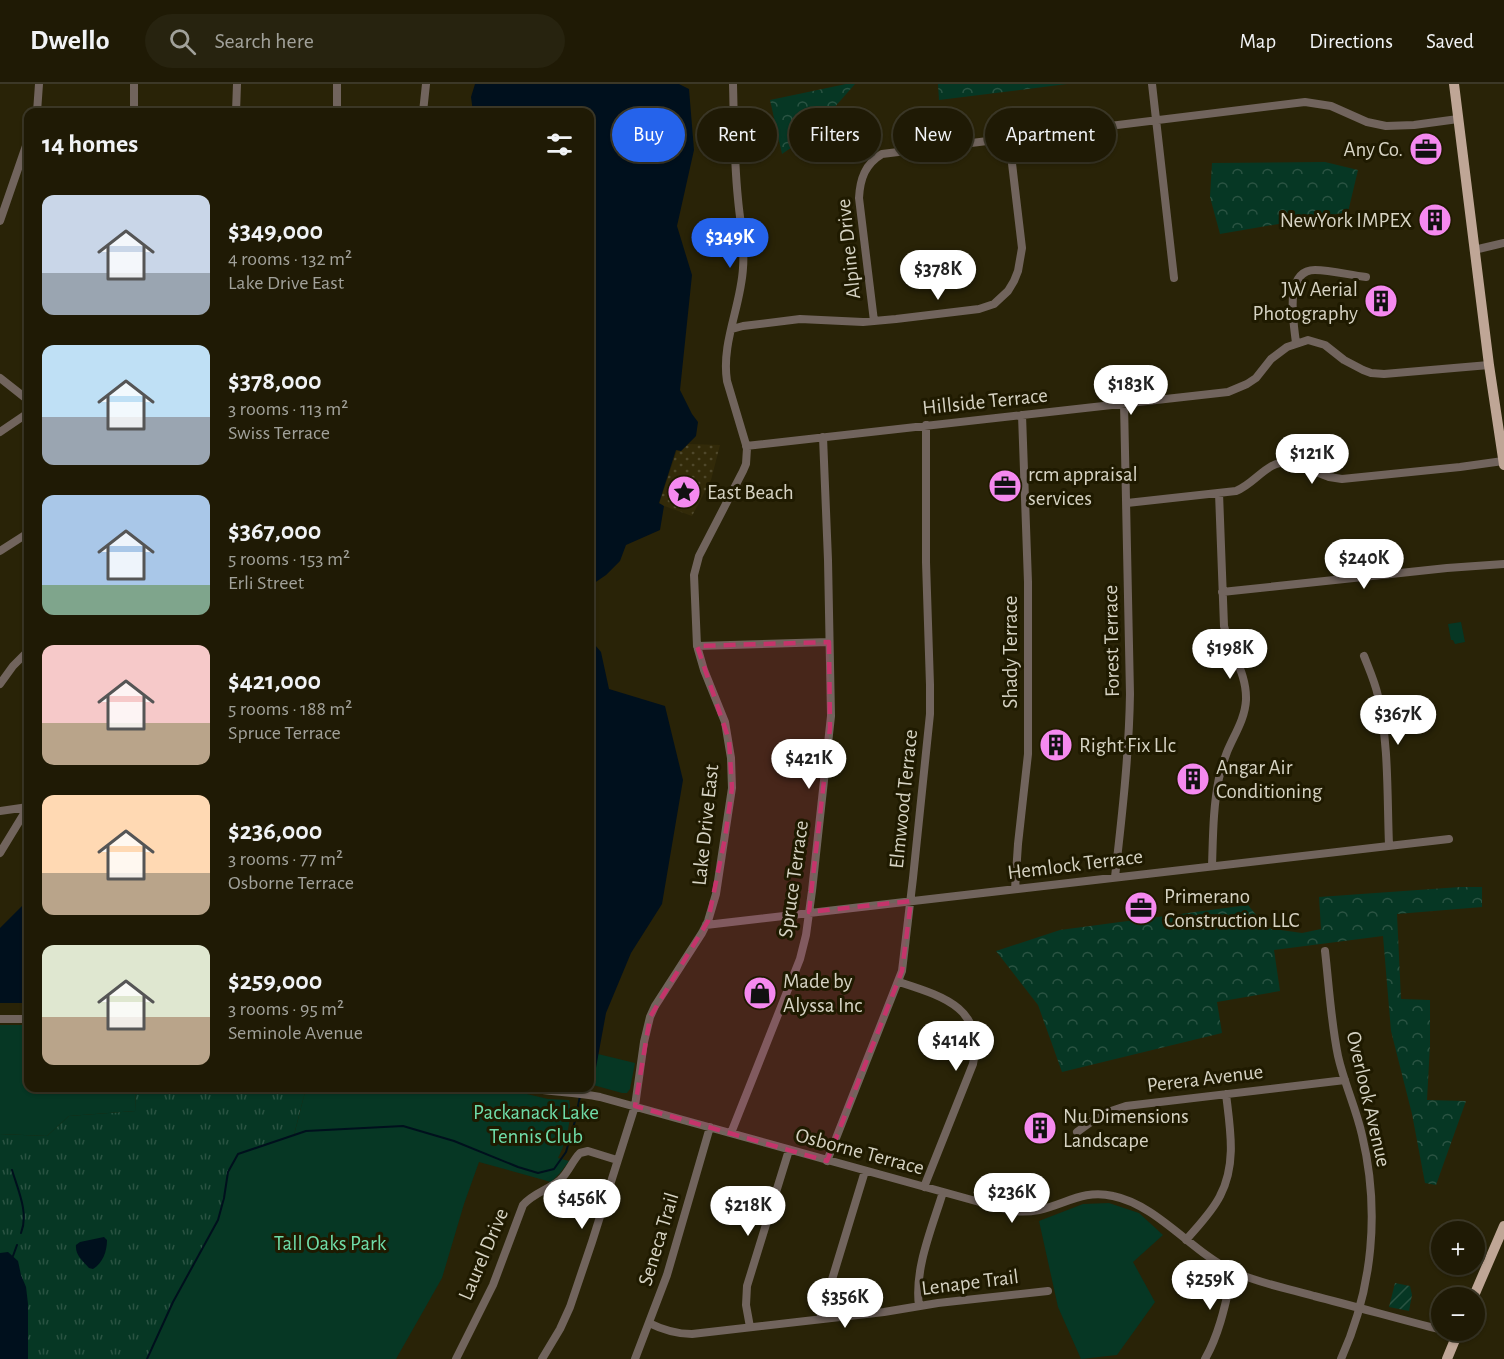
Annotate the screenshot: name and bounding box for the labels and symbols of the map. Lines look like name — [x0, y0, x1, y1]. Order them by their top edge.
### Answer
office icon: Any Co. — [1408, 131, 1444, 167]
place label: Any Co. — [1344, 139, 1403, 160]
street label: Alpine Drive — [833, 198, 864, 300]
building icon: NewYork IMPEX — [1417, 202, 1453, 238]
place label: NewYork IMPEX — [1280, 210, 1412, 231]
pin: $349K — [688, 218, 772, 269]
pin: $378K — [896, 250, 980, 301]
place label: JW Aerial Photography — [1252, 279, 1358, 324]
building icon: JW Aerial Photography — [1363, 283, 1399, 319]
pin: $183K — [1089, 365, 1173, 416]
street label: Hillside Terrace — [921, 384, 1049, 419]
pin: $121K — [1270, 434, 1354, 485]
place label: rcm appraisal services — [1028, 464, 1138, 509]
office icon: rcm appraisal services — [987, 468, 1023, 504]
place icon: East Beach — [666, 474, 702, 510]
place label: East Beach — [707, 482, 794, 503]
pin: $240K — [1322, 539, 1406, 590]
street label: Forest Terrace — [1100, 585, 1123, 697]
street label: Shady Terrace — [1000, 596, 1021, 708]
pin: $198K — [1188, 629, 1272, 680]
pin: $367K — [1356, 695, 1440, 746]
building icon: Right Fix Llc — [1038, 727, 1074, 763]
street label: Elmwood Terrace — [886, 728, 921, 870]
place label: Right Fix Llc — [1079, 735, 1176, 756]
pin: $421K — [767, 739, 851, 790]
place label: Angar Air Conditioning — [1216, 757, 1323, 802]
building icon: Angar Air Conditioning — [1175, 761, 1211, 797]
street label: Lake Drive East — [689, 763, 722, 887]
street label: Spruce Terrace — [775, 819, 812, 939]
street label: Hemlock Terrace — [1006, 846, 1144, 883]
place label: Primerano Construction LLC — [1164, 886, 1299, 931]
office icon: Primerano Construction LLC — [1123, 890, 1159, 926]
place label: Made by Alyssa Inc — [783, 971, 862, 1016]
shop icon: Made by Alyssa Inc — [742, 975, 778, 1011]
pin: $414K — [914, 1021, 998, 1072]
street label: Overlook Avenue — [1343, 1029, 1394, 1169]
street label: Perera Avenue — [1146, 1061, 1264, 1096]
park label: Packanack Lake Tennis Club — [473, 1102, 599, 1147]
place label: Nu Dimensions Landscape — [1063, 1106, 1189, 1151]
building icon: Nu Dimensions Landscape — [1022, 1110, 1058, 1146]
street label: Osborne Terrace — [793, 1124, 926, 1179]
pin: $236K — [970, 1173, 1054, 1224]
pin: $456K — [540, 1179, 624, 1230]
pin: $218K — [706, 1186, 790, 1237]
street label: Seneca Trail — [634, 1190, 683, 1288]
street label: Laurel Drive — [455, 1205, 512, 1303]
park label: Tall Oaks Park — [274, 1233, 387, 1254]
pin: $259K — [1168, 1260, 1252, 1311]
street label: Lenape Trail — [920, 1266, 1020, 1299]
pin: $356K — [803, 1278, 887, 1329]

